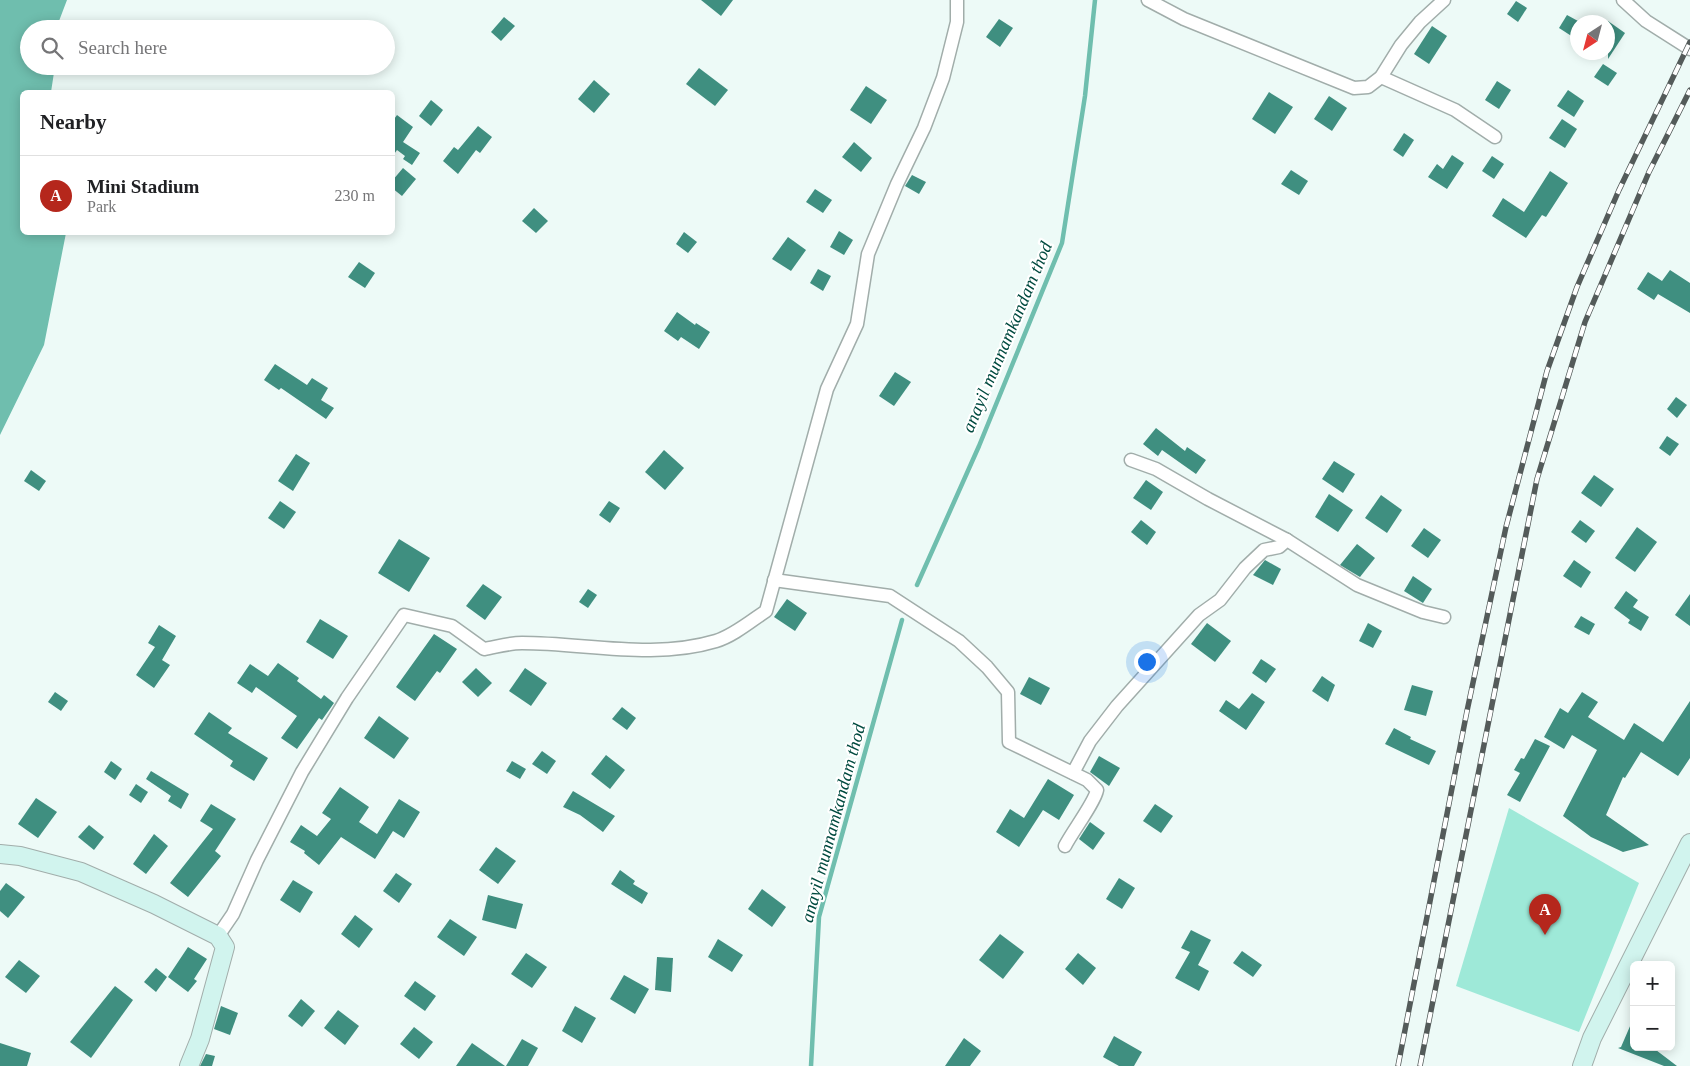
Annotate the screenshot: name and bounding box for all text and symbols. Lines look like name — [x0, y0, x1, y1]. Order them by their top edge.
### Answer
north arrow — [1570, 15, 1615, 60]
search box — [20, 20, 395, 75]
icon: search — [38, 34, 66, 62]
text: Search here — [78, 37, 167, 58]
text: Nearby — [40, 110, 107, 134]
text: Mini Stadium — [87, 176, 199, 197]
text: A — [50, 187, 62, 204]
text: 230 m — [335, 187, 375, 204]
text: Park — [87, 198, 116, 215]
water label: anayil munnamkandam thod — [958, 238, 1057, 435]
your location — [1134, 649, 1160, 675]
water label: anayil munnamkandam thod — [797, 720, 869, 925]
pin: A — [1529, 894, 1561, 935]
map controls — [1630, 961, 1675, 1051]
button: + — [1630, 961, 1675, 1006]
button: − — [1630, 1006, 1675, 1051]

